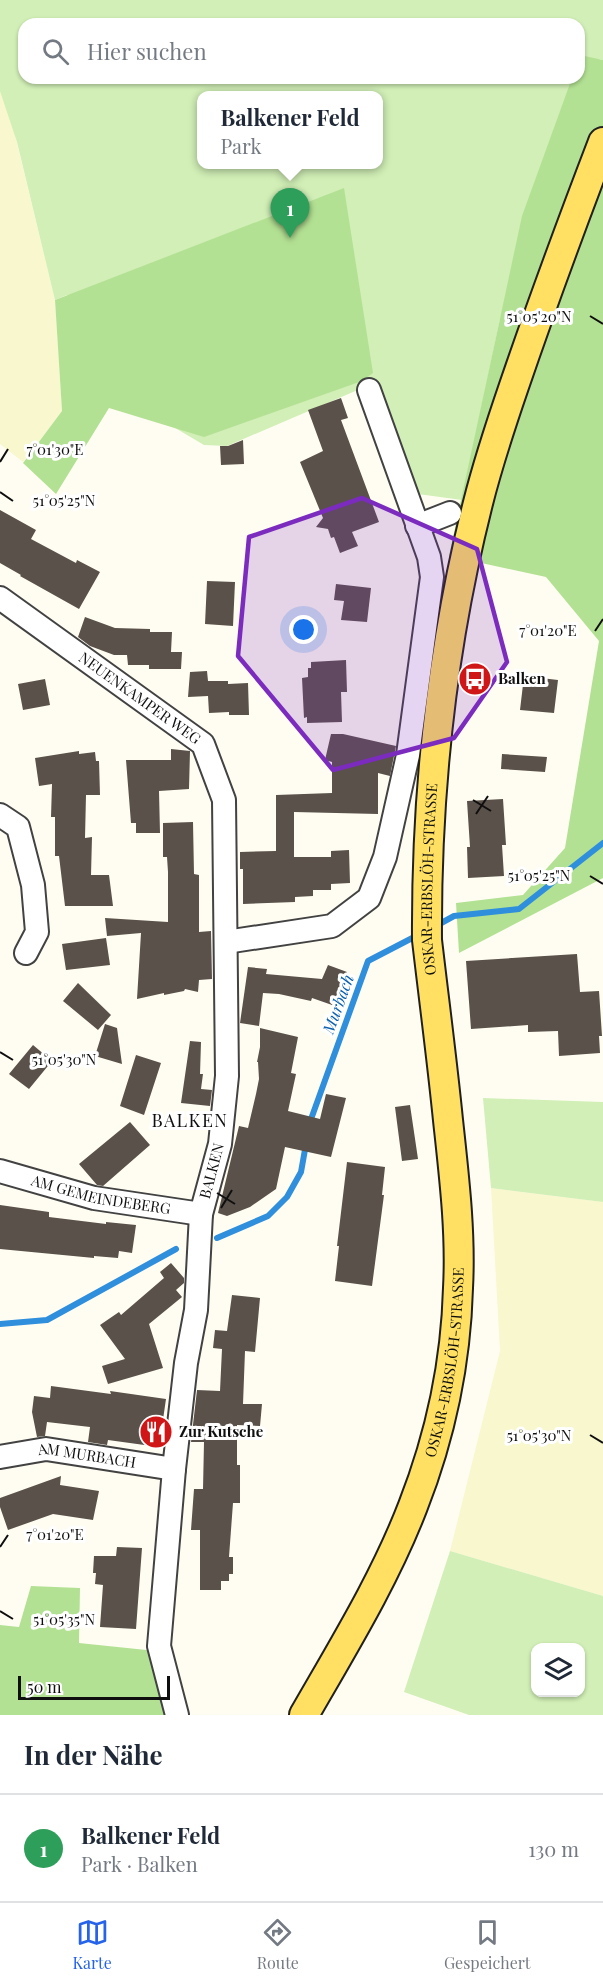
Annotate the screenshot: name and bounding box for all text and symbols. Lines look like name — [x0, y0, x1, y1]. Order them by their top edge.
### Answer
search box — [18, 18, 585, 84]
icon: search — [39, 35, 72, 68]
text: Hier suchen — [87, 36, 207, 66]
popup — [197, 91, 383, 169]
text: Balkener Feld — [220, 102, 360, 132]
text: Park — [220, 132, 261, 159]
pin: 1 — [270, 188, 310, 238]
text: 51°05'20"N — [506, 306, 572, 326]
text: 7°01'30"E — [27, 439, 83, 459]
text: 51°05'25"N — [33, 490, 96, 510]
your location — [289, 615, 318, 644]
text: 7°01'20"E — [519, 620, 577, 640]
street label: NEUENKAMPER WEG — [75, 647, 206, 749]
bus stop icon: Balken — [457, 661, 493, 697]
place label: Balken — [498, 668, 547, 688]
street label: OSKAR-ERBSLÖH-STRASSE — [416, 783, 441, 977]
text: 51°05'25"N — [508, 865, 571, 885]
water label: Murbach — [317, 971, 358, 1037]
text: 51°05'30"N — [32, 1049, 97, 1069]
district label: BALKEN — [151, 1108, 229, 1132]
street label: BALKEN — [194, 1140, 228, 1201]
street label: AM GEMEINDEBERG — [28, 1169, 172, 1218]
street label: OSKAR-ERBSLÖH-STRASSE — [419, 1267, 468, 1460]
restaurant icon: Zur Kutsche — [138, 1414, 174, 1450]
place label: Zur Kutsche — [179, 1421, 264, 1441]
text: 51°05'30"N — [507, 1425, 572, 1445]
street label: AM MURBACH — [35, 1438, 138, 1472]
text: 7°01'20"E — [26, 1524, 84, 1544]
text: 51°05'35"N — [33, 1609, 95, 1629]
map controls — [531, 1643, 585, 1697]
button: layers — [531, 1643, 585, 1697]
scale bar — [18, 1673, 170, 1700]
text: 50 m — [27, 1676, 61, 1697]
text: In der Nähe — [24, 1737, 163, 1772]
text: Balkener Feld — [81, 1820, 220, 1850]
text: 1 — [40, 1835, 47, 1862]
text: 130 m — [528, 1835, 579, 1862]
text: Park · Balken — [81, 1850, 198, 1877]
tab: Karte — [72, 1916, 112, 1973]
tab: Route — [257, 1916, 299, 1973]
tab: Gespeichert — [444, 1916, 531, 1973]

